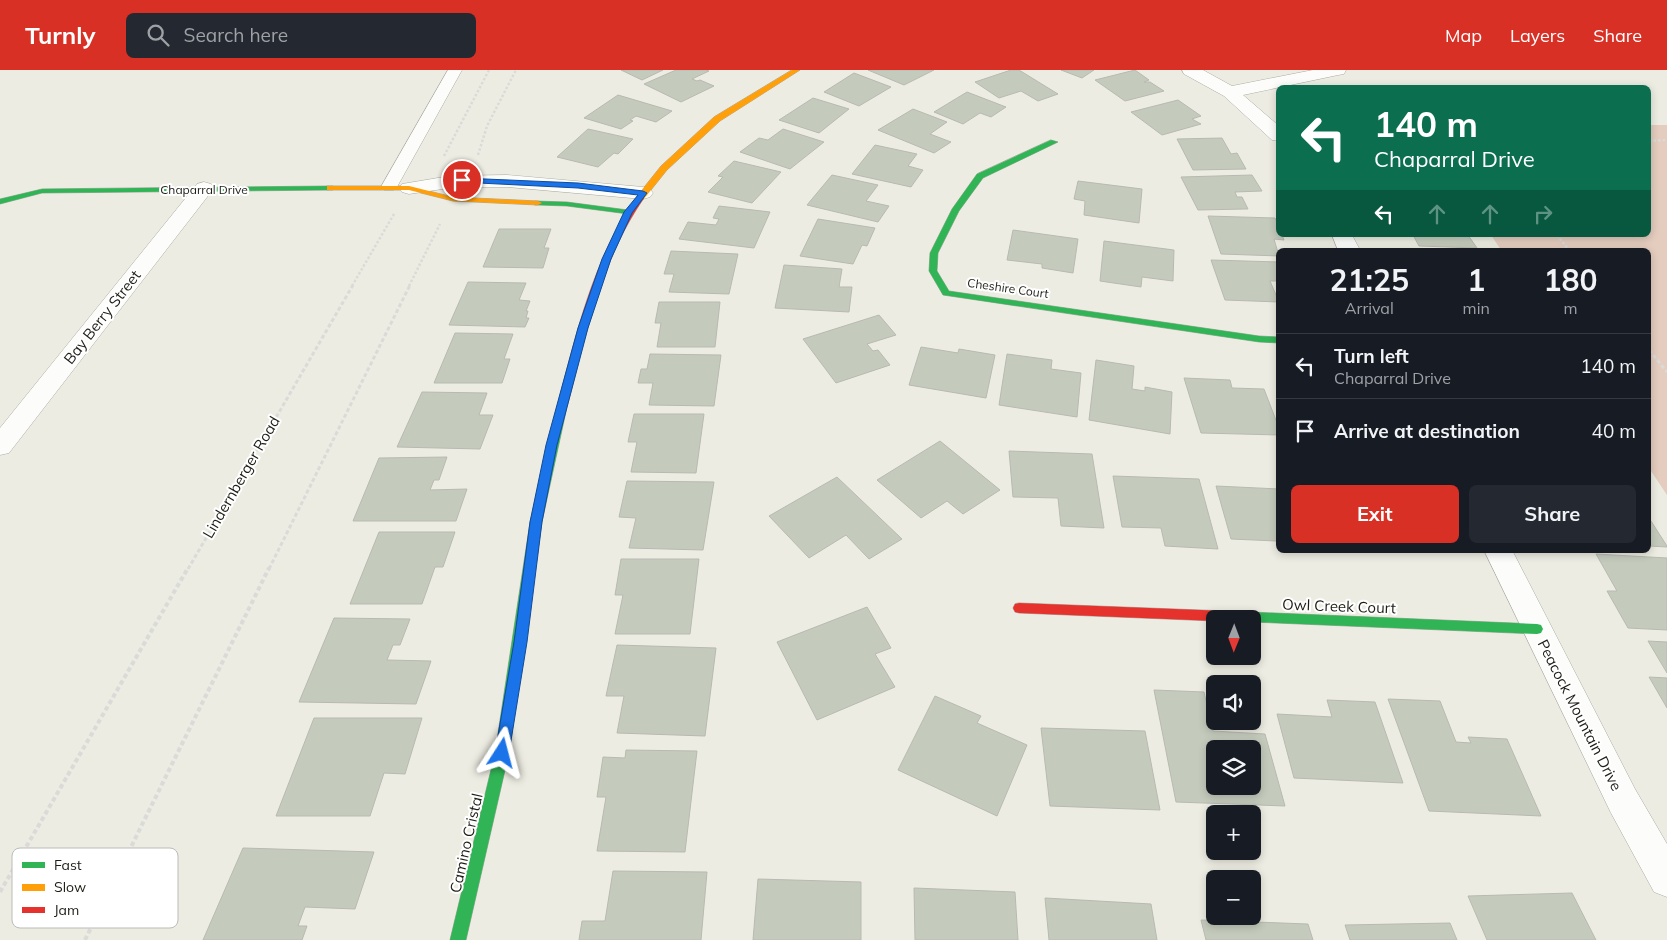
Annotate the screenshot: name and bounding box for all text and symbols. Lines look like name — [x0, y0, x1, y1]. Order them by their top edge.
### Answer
search box — [126, 13, 476, 58]
text: Turnly — [25, 20, 96, 50]
icon: search — [144, 21, 172, 49]
text: Search here — [184, 23, 288, 47]
text: Map — [1445, 24, 1482, 47]
text: Layers — [1510, 24, 1565, 47]
text: Share — [1593, 24, 1642, 47]
text: 140 m — [1374, 102, 1478, 146]
icon: left — [1291, 105, 1356, 170]
text: Chaparral Drive — [1374, 145, 1535, 173]
pin — [441, 159, 483, 201]
icon: arrive — [448, 166, 476, 194]
street label: Chaparral Drive — [160, 182, 248, 197]
icon: left — [1370, 200, 1398, 228]
icon: ahead — [1423, 200, 1451, 228]
icon: ahead — [1476, 200, 1504, 228]
icon: right — [1529, 200, 1557, 228]
text: 21:25 — [1330, 261, 1409, 299]
text: 1 — [1467, 261, 1485, 299]
text: 180 — [1543, 261, 1597, 299]
street label: Bay Berry Street — [59, 266, 145, 368]
street label: Cheshire Court — [966, 275, 1050, 301]
text: Arrival — [1345, 298, 1394, 318]
text: min — [1463, 298, 1490, 318]
text: m — [1563, 298, 1577, 318]
text: Turn left — [1334, 344, 1409, 368]
icon: left — [1291, 352, 1319, 380]
text: 140 m — [1580, 354, 1636, 378]
text: Chaparral Drive — [1334, 368, 1451, 388]
street label: Lindernberger Road — [198, 413, 284, 541]
icon: arrive — [1291, 417, 1319, 445]
text: Arrive at destination — [1334, 419, 1520, 443]
text: 40 m — [1592, 419, 1636, 443]
button: Exit — [1291, 485, 1459, 543]
button: Share — [1469, 485, 1636, 543]
street label: Owl Creek Court — [1282, 595, 1396, 617]
north arrow — [1206, 610, 1261, 665]
map controls — [1206, 610, 1261, 925]
street label: Peacock Mountain Drive — [1534, 636, 1626, 794]
button: sound — [1206, 675, 1261, 730]
position arrow — [475, 726, 527, 778]
button: layers — [1206, 740, 1261, 795]
street label: Camino Cristal — [445, 791, 487, 895]
button: + — [1206, 805, 1261, 860]
legend — [12, 848, 178, 928]
text: Fast — [54, 856, 82, 874]
button: − — [1206, 870, 1261, 925]
text: Slow — [54, 878, 86, 896]
text: Jam — [54, 901, 79, 919]

